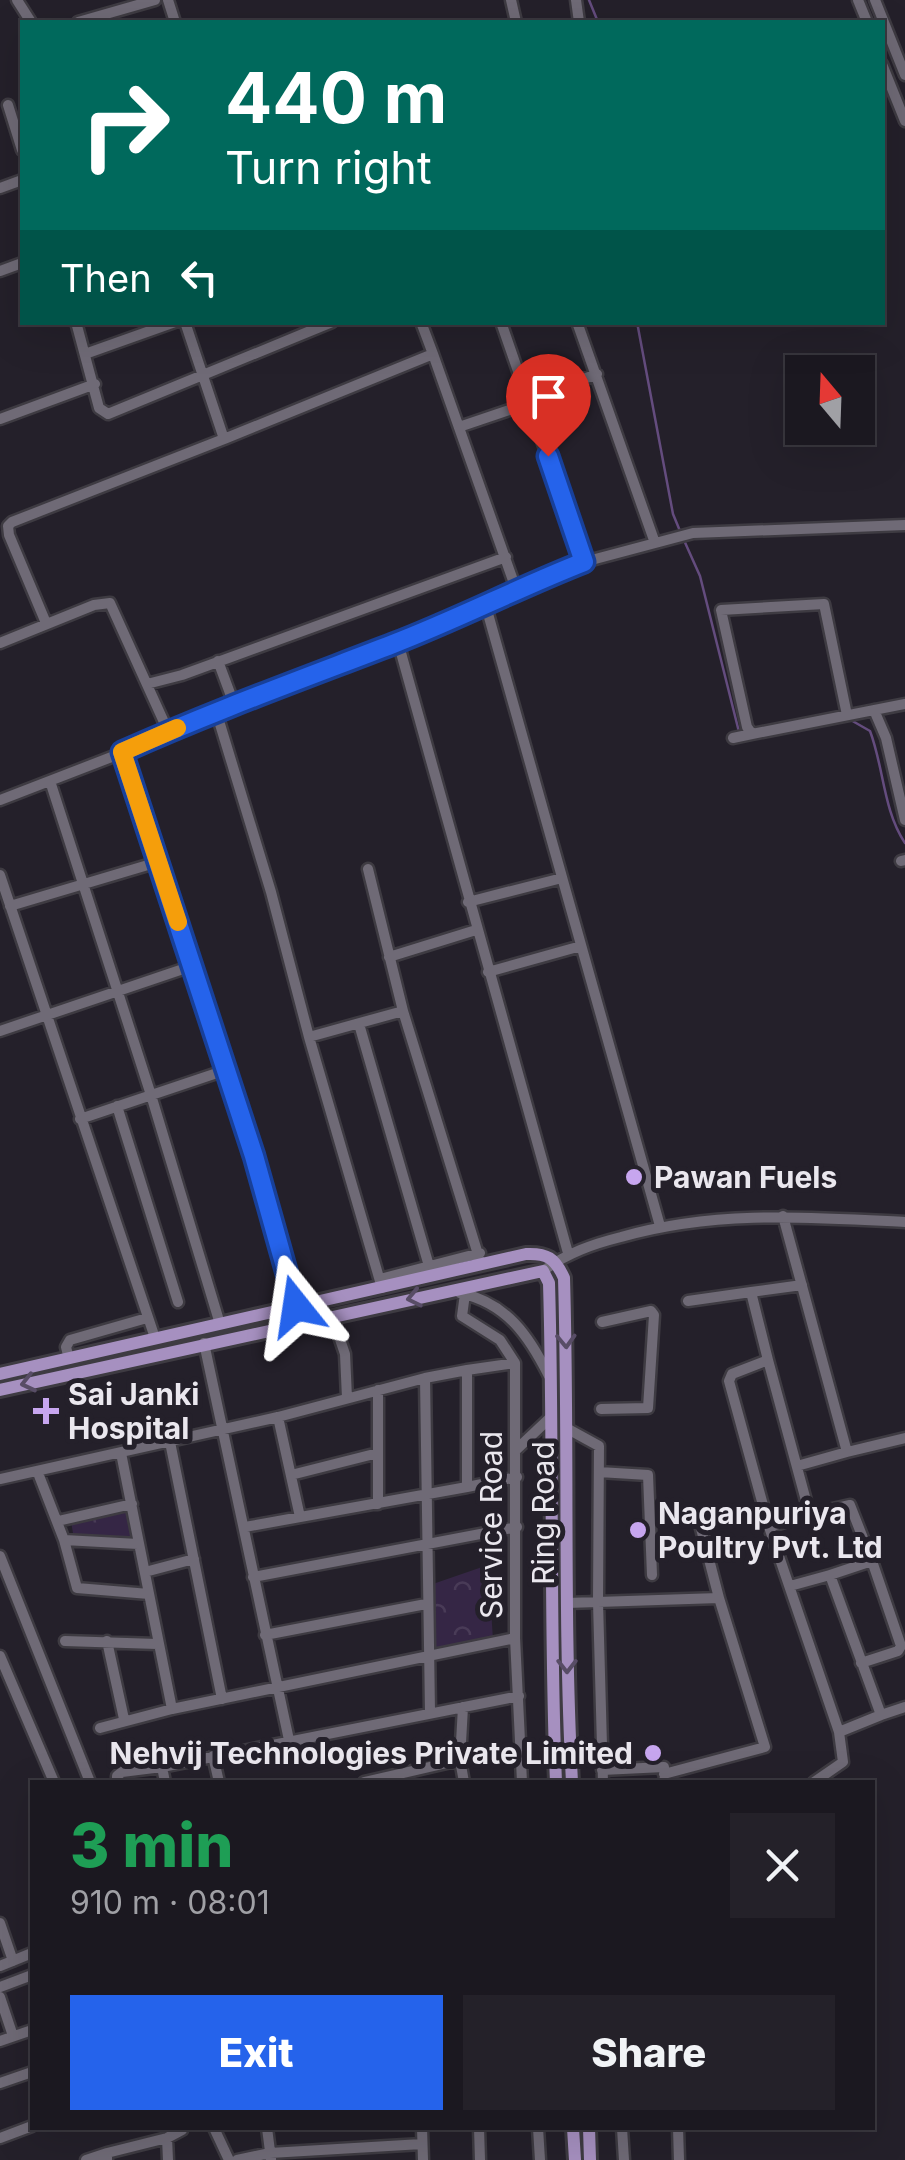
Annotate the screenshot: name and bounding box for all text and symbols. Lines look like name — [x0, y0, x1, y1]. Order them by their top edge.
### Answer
text: 440 m — [225, 55, 447, 140]
icon: right — [60, 60, 190, 190]
text: Turn right — [225, 140, 432, 195]
icon: left — [172, 250, 227, 305]
text: Then — [60, 255, 152, 301]
pin — [506, 354, 591, 457]
north arrow — [785, 355, 875, 445]
map controls — [785, 355, 875, 445]
icon: arrive — [521, 369, 576, 424]
place label: Pawan Fuels — [654, 1159, 837, 1195]
marker: Pawan Fuels — [623, 1166, 645, 1188]
position arrow — [244, 1254, 348, 1358]
one-way arrow — [406, 1286, 423, 1307]
one-way arrow — [555, 1333, 576, 1349]
one-way arrow — [20, 1371, 37, 1392]
place label: Sai Janki Hospital — [68, 1376, 199, 1446]
marker: Sai Janki Hospital — [33, 1398, 59, 1424]
street label: Service Road — [473, 1431, 509, 1619]
street label: Ring Road — [525, 1441, 561, 1585]
place label: Naganpuriya Poultry Pvt. Ltd — [658, 1495, 883, 1565]
marker: Naganpuriya Poultry Pvt. Ltd — [627, 1519, 649, 1541]
one-way arrow — [556, 1658, 578, 1674]
place label: Nehvij Technologies Private Limited — [110, 1735, 633, 1771]
marker: Nehvij Technologies Private Limited — [642, 1742, 664, 1764]
text: 3 min — [70, 1809, 233, 1881]
button: close — [730, 1813, 835, 1918]
text: 910 m · 08:01 — [70, 1883, 270, 1922]
button: Exit — [70, 1995, 443, 2110]
button: Share — [463, 1995, 835, 2110]

